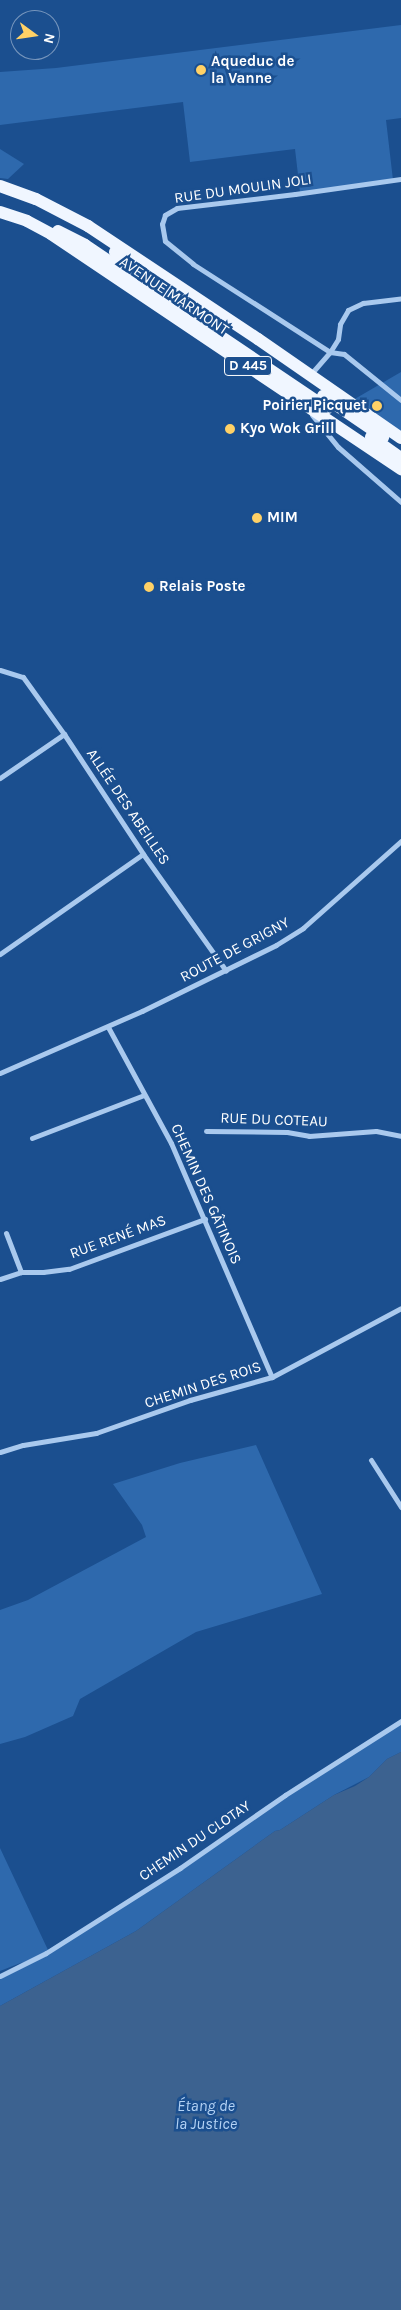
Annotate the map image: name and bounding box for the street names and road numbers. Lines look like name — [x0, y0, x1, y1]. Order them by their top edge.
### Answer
street label: RUE DU MOULIN JOLI — [173, 170, 313, 208]
street label: AVENUE MARMONT — [116, 253, 232, 339]
road number: D 445 — [223, 354, 273, 378]
street label: ALLÉE DES ABEILLES — [82, 746, 174, 868]
street label: ROUTE DE GRIGNY — [177, 914, 293, 986]
street label: RUE DU COTEAU — [220, 1109, 328, 1131]
street label: CHEMIN DES GÂTINOIS — [167, 1121, 245, 1267]
street label: RUE RENÉ MAS — [67, 1211, 169, 1263]
street label: CHEMIN DES ROIS — [142, 1358, 264, 1412]
street label: CHEMIN DU CLOTAY — [136, 1797, 254, 1885]

